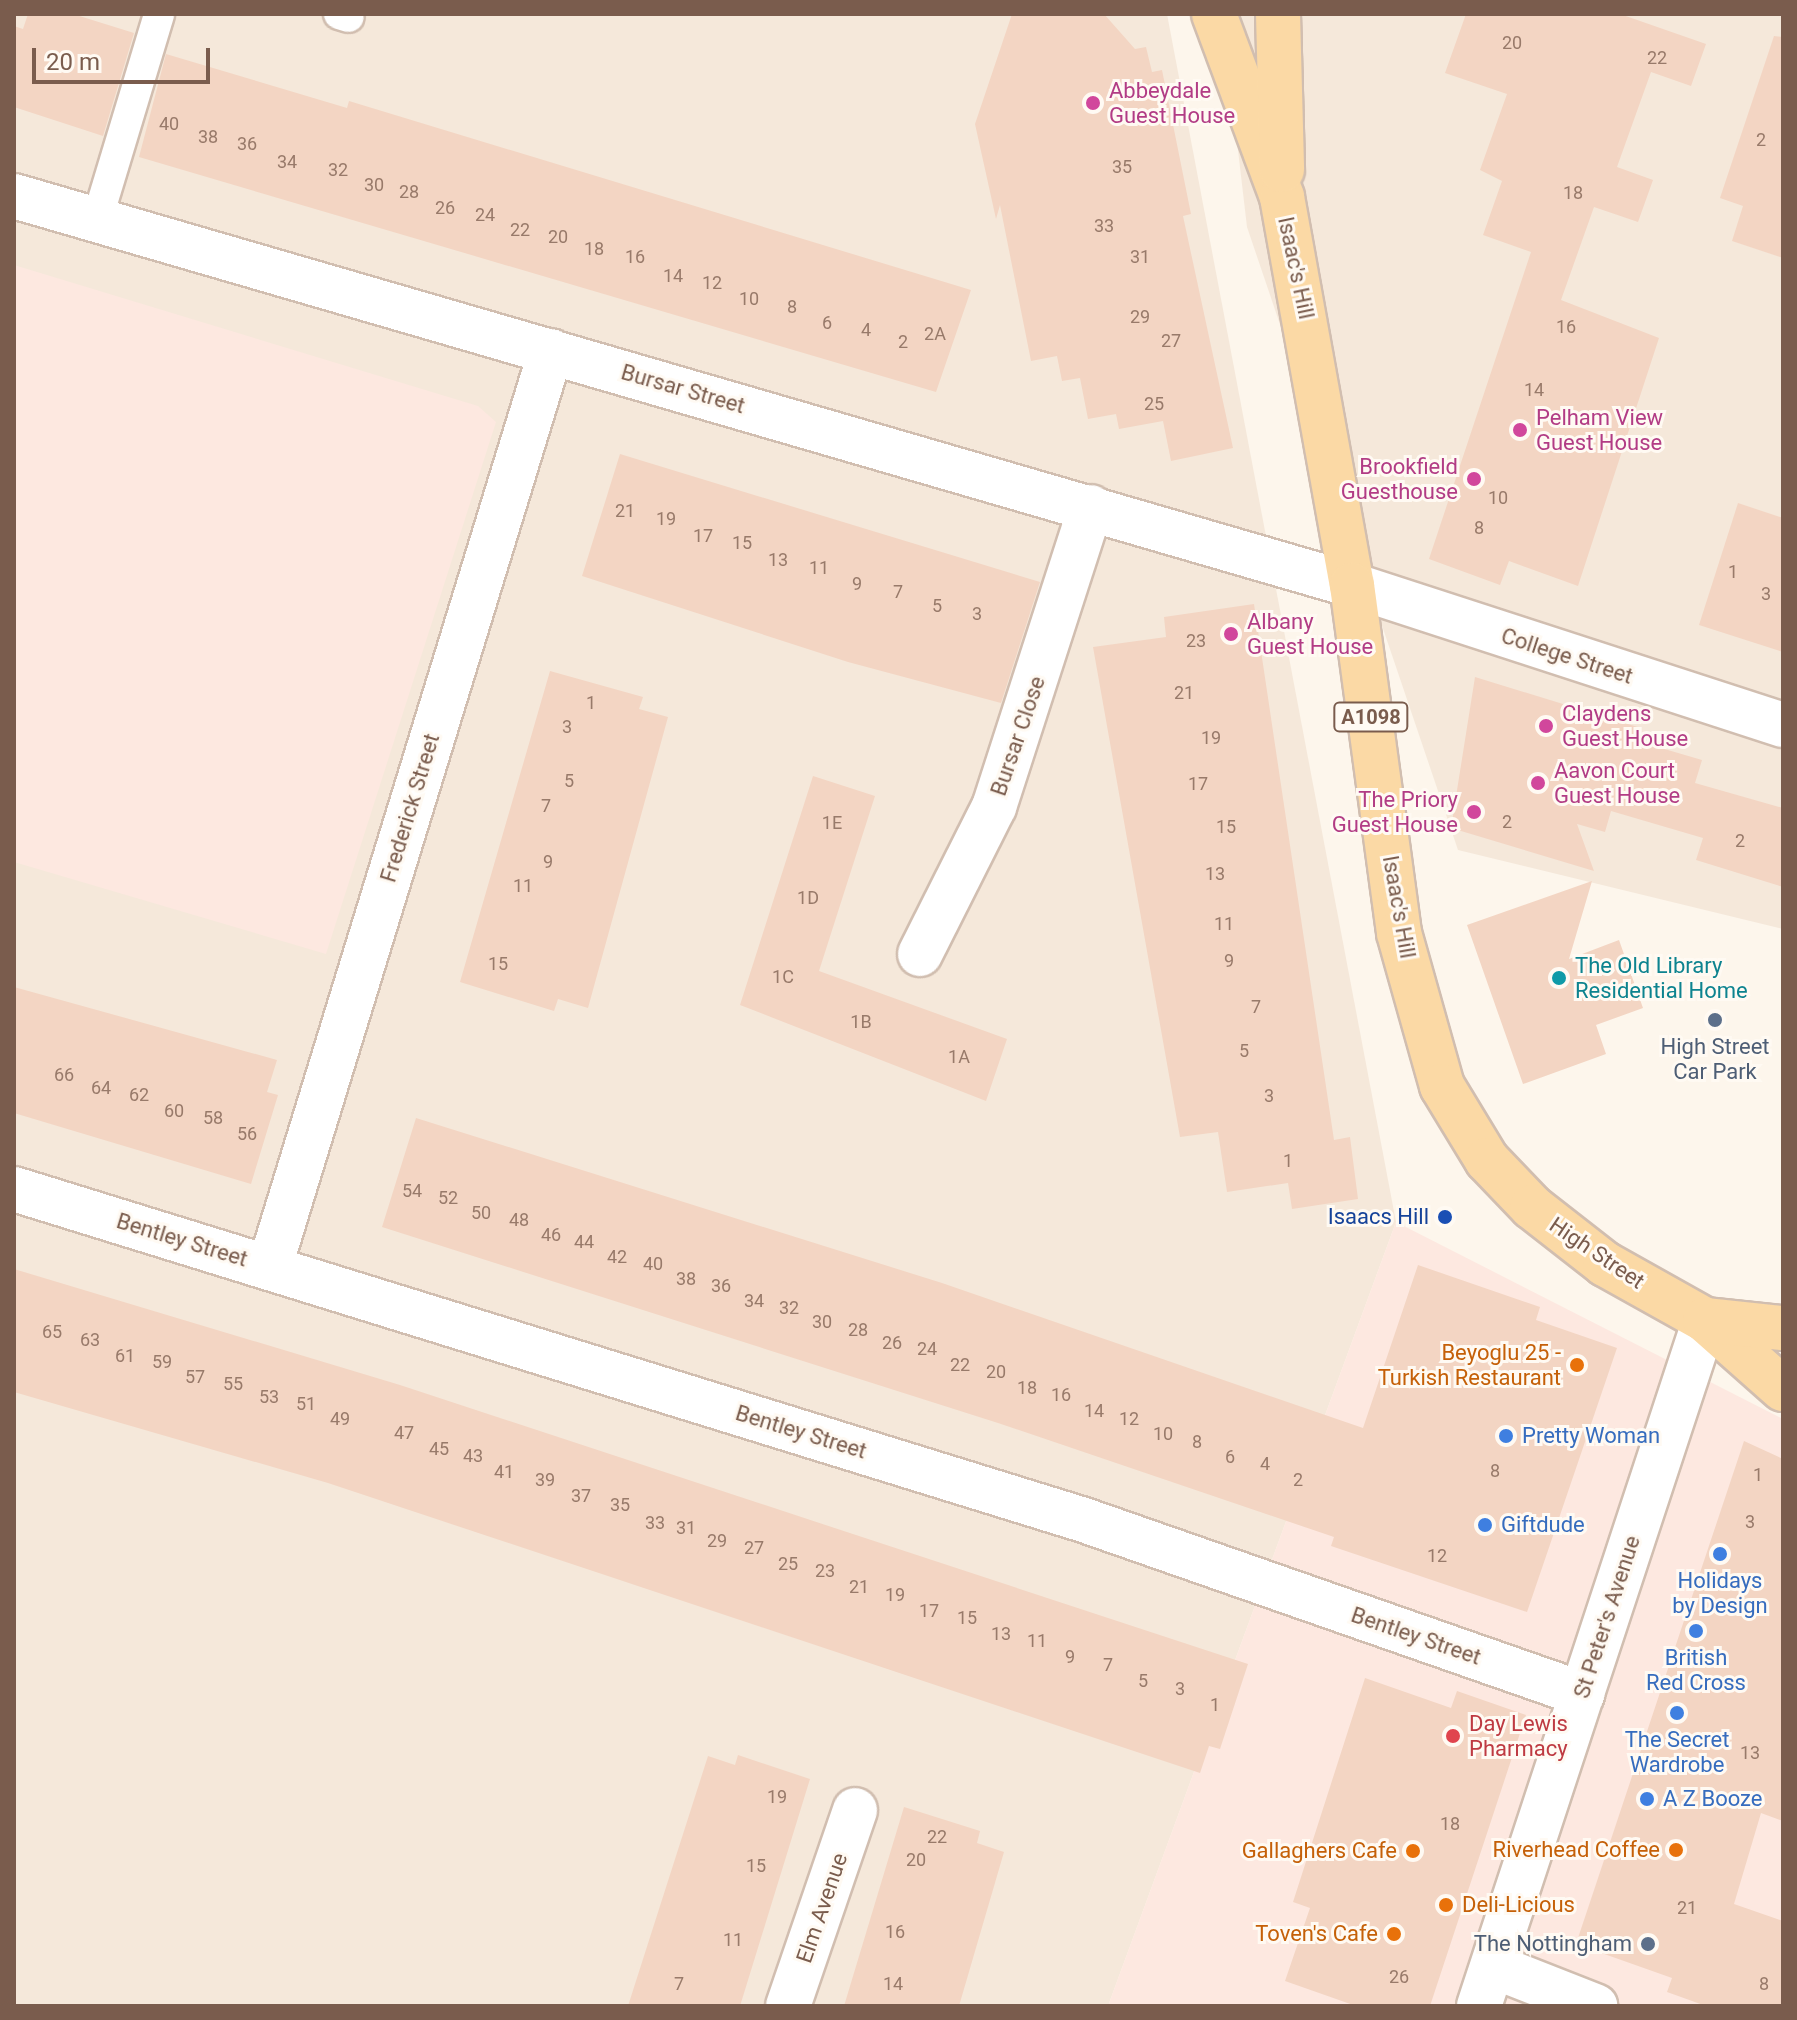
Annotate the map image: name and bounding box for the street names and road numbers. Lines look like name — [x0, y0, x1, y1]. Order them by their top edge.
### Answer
street label: Isaac's Hill — [1272, 214, 1320, 322]
street label: Bursar Street — [618, 359, 748, 419]
street label: College Street — [1498, 622, 1636, 690]
street label: Bursar Close — [985, 673, 1051, 799]
road number: A1098 — [1333, 701, 1409, 733]
street label: Frederick Street — [375, 731, 445, 885]
street label: Isaac's Hill — [1377, 853, 1421, 961]
street label: Bentley Street — [113, 1208, 251, 1272]
street label: High Street — [1544, 1212, 1650, 1294]
street label: Bentley Street — [732, 1400, 870, 1464]
street label: St Peter's Avenue — [1568, 1532, 1646, 1702]
street label: Bentley Street — [1348, 1601, 1484, 1671]
street label: Elm Avenue — [791, 1850, 853, 1966]

